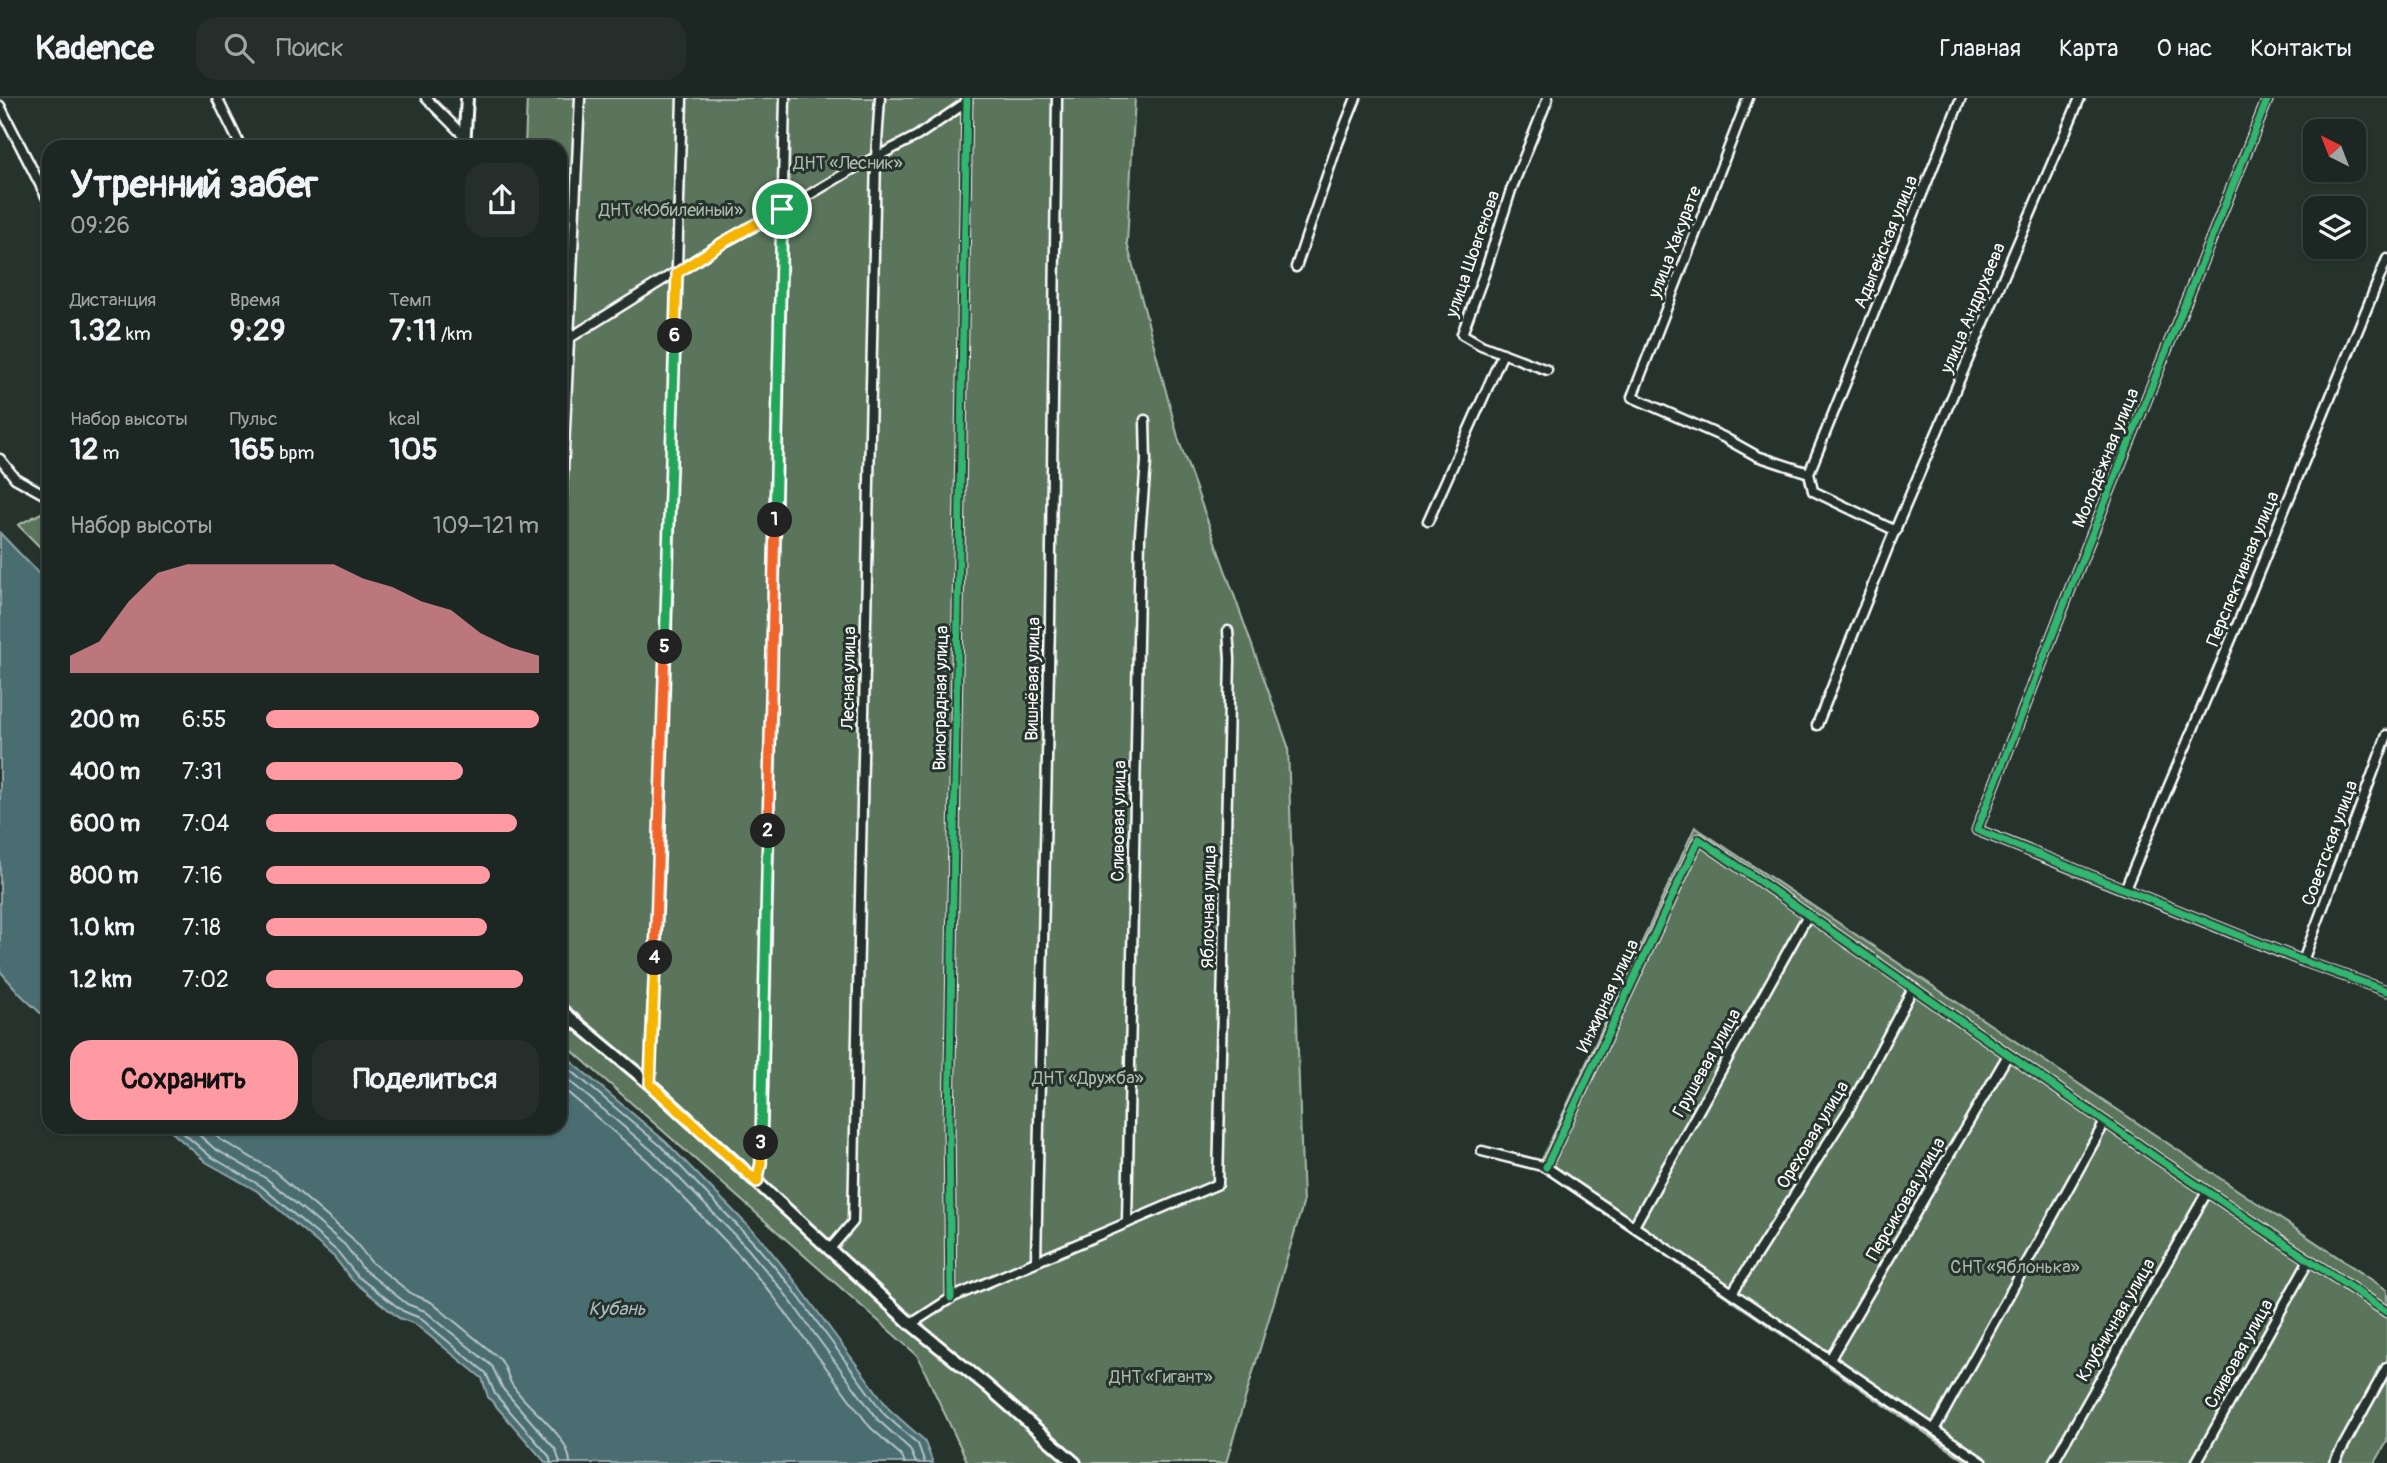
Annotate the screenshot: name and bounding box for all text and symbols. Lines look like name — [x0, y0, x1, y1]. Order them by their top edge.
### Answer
search box — [196, 17, 686, 80]
text: Kadence — [35, 28, 154, 69]
icon: search — [220, 29, 258, 67]
text: Поиск — [276, 32, 344, 64]
text: Главная — [1940, 34, 2021, 63]
text: Карта — [2059, 34, 2119, 63]
text: О нас — [2157, 34, 2212, 63]
text: Контакты — [2250, 34, 2352, 63]
north arrow — [2303, 119, 2366, 182]
map controls — [2303, 119, 2366, 259]
park label: ДНТ «Лесник» — [792, 152, 903, 175]
text: Утренний забег — [70, 161, 318, 209]
button: share — [465, 163, 539, 237]
street label: Адыгейская улица — [1849, 172, 1923, 312]
pin — [752, 179, 812, 239]
street label: улица Хакурате — [1643, 182, 1707, 302]
street label: улица Шовгенова — [1440, 187, 1506, 322]
icon: arrive — [763, 190, 801, 228]
button: layers — [2303, 196, 2366, 259]
park label: ДНТ «Юбилейный» — [598, 199, 743, 222]
text: 09:26 — [70, 211, 130, 240]
street label: улица Андрухаева — [1935, 239, 2011, 378]
text: Дистанция — [70, 288, 156, 312]
text: Время — [230, 288, 280, 312]
text: Темп — [389, 288, 431, 312]
text: 1.32 — [70, 312, 122, 349]
text: 9:29 — [230, 312, 285, 349]
text: 7:11 — [389, 312, 437, 349]
pin: 6 — [658, 318, 692, 354]
text: km — [122, 322, 151, 346]
text: /km — [437, 322, 472, 346]
text: 6 — [669, 323, 680, 347]
street label: Молодёжная улица — [2068, 385, 2144, 531]
text: Набор высоты — [70, 407, 188, 431]
text: Пульс — [230, 407, 278, 431]
text: kcal — [389, 407, 420, 431]
text: 12 — [70, 431, 99, 468]
text: 165 — [230, 431, 275, 468]
text: 105 — [389, 431, 438, 468]
text: m — [99, 441, 120, 465]
text: bpm — [275, 441, 314, 465]
street label: Перспективная улица — [2201, 488, 2285, 650]
pin: 1 — [758, 502, 792, 538]
text: 1 — [771, 507, 778, 531]
text: Набор высоты — [70, 511, 212, 540]
text: 109–121 m — [433, 511, 539, 540]
street label: Вишнёвая улица — [1020, 617, 1046, 741]
street label: Виноградная улица — [928, 625, 954, 771]
street label: Лесная улица — [837, 626, 861, 731]
pin: 5 — [648, 630, 682, 664]
text: 5 — [659, 634, 670, 658]
text: 200 m — [70, 705, 140, 734]
text: 6:55 — [182, 705, 226, 734]
text: 400 m — [70, 757, 140, 786]
text: 7:31 — [182, 757, 222, 786]
street label: Сливовая улица — [1106, 760, 1132, 882]
street label: Советская улица — [2297, 777, 2363, 909]
text: 600 m — [70, 809, 140, 838]
text: 7:04 — [182, 809, 229, 838]
pin: 2 — [750, 814, 786, 848]
text: 2 — [762, 818, 773, 842]
street label: Яблочная улица — [1196, 845, 1222, 969]
text: 800 m — [70, 861, 138, 890]
text: 7:16 — [182, 861, 223, 890]
text: 1.0 km — [70, 913, 135, 942]
text: 7:18 — [182, 913, 221, 942]
street label: Инжирная улица — [1572, 936, 1644, 1056]
pin: 4 — [638, 940, 672, 976]
text: 4 — [649, 945, 660, 969]
text: 1.2 km — [70, 965, 132, 994]
text: 7:02 — [182, 965, 229, 994]
street label: Грушевая улица — [1668, 1005, 1746, 1121]
button: Сохранить — [70, 1040, 298, 1120]
button: Поделиться — [312, 1040, 539, 1120]
park label: ДНТ «Дружба» — [1031, 1067, 1144, 1090]
street label: Ореховая улица — [1772, 1077, 1854, 1193]
pin: 3 — [744, 1126, 778, 1160]
text: 3 — [755, 1130, 766, 1154]
street label: Персиковая улица — [1861, 1133, 1951, 1265]
street label: Клубничная улица — [2071, 1254, 2161, 1386]
park label: СНТ «Яблонька» — [1950, 1256, 2080, 1279]
street label: Сливовая улица — [2199, 1295, 2279, 1413]
water label: Кубань — [588, 1297, 646, 1321]
park label: ДНТ «Гигант» — [1108, 1366, 1213, 1389]

